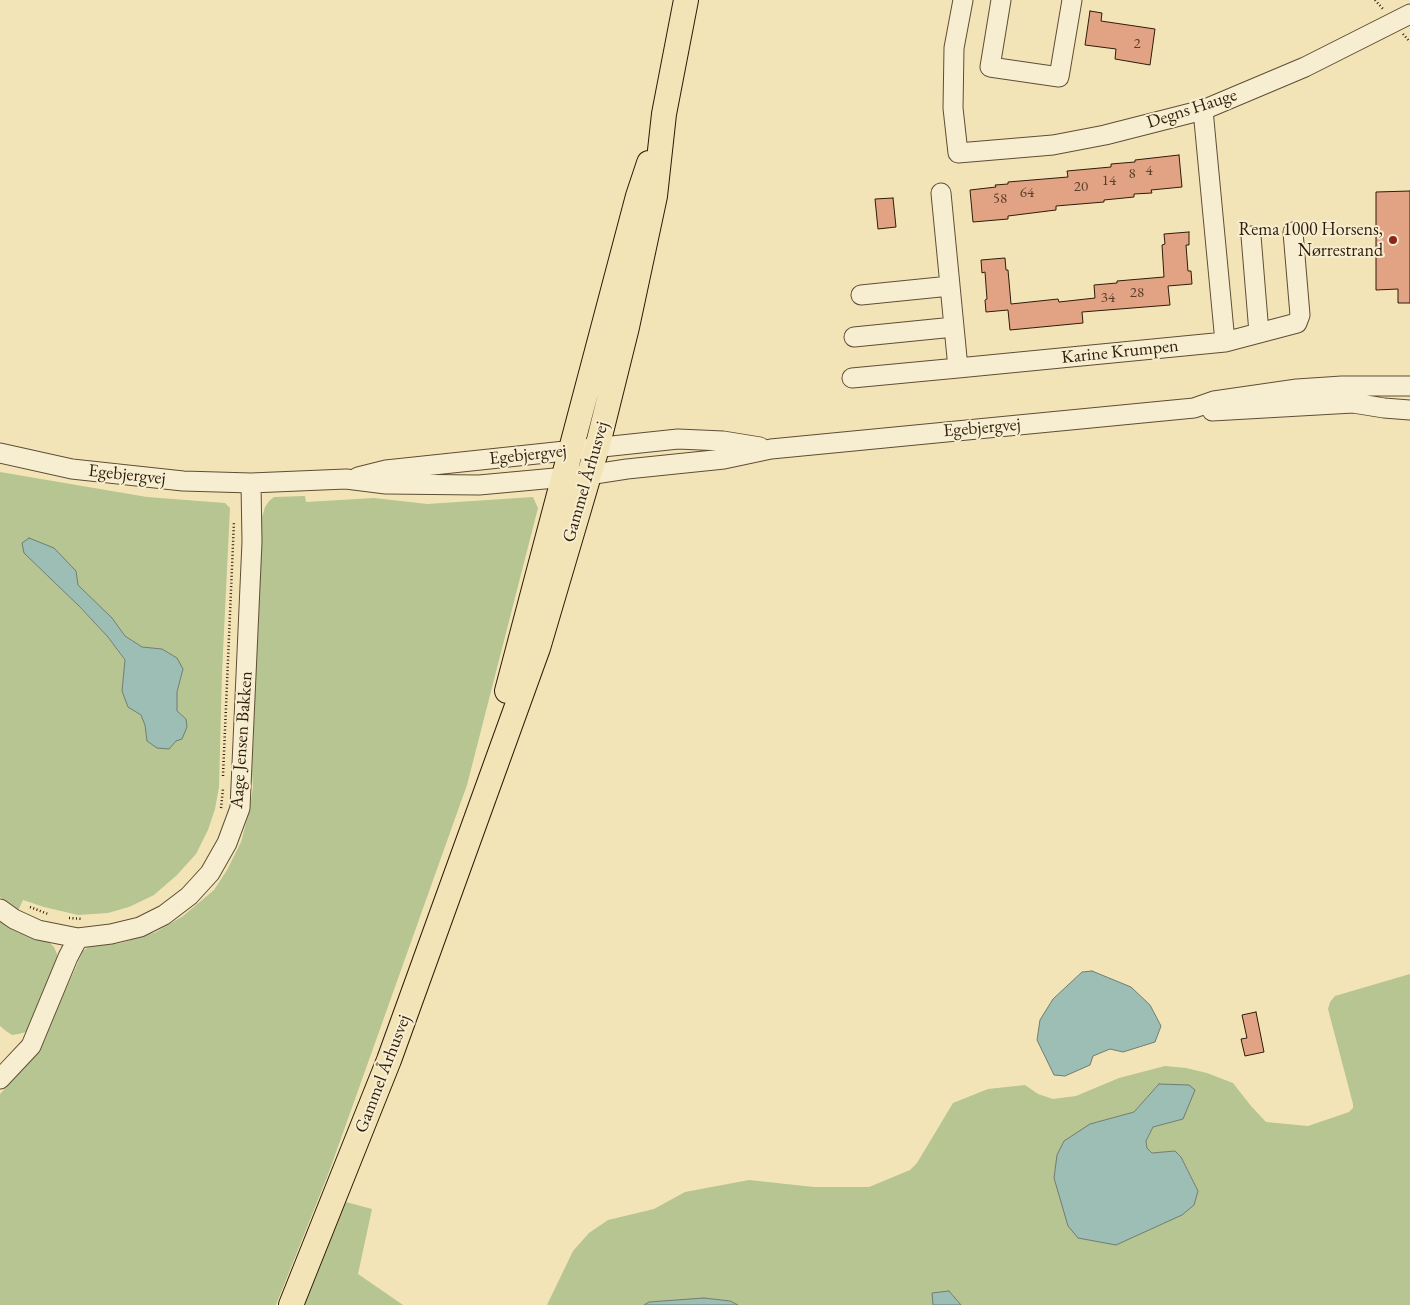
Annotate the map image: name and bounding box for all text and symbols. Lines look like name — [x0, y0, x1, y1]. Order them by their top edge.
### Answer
house number: 2 — [1133, 35, 1141, 53]
street label: Degns Hauge — [1144, 84, 1240, 134]
house number: 4 — [1145, 162, 1153, 180]
house number: 8 — [1128, 165, 1136, 183]
house number: 14 — [1102, 172, 1116, 190]
house number: 20 — [1074, 178, 1088, 196]
house number: 64 — [1020, 184, 1034, 202]
house number: 58 — [993, 190, 1007, 208]
place label: Rema 1000 Horsens, Nørrestrand — [1238, 219, 1383, 262]
marker: Rema 1000 Horsens, Nørrestrand — [1387, 234, 1399, 246]
house number: 28 — [1130, 284, 1144, 302]
house number: 34 — [1101, 289, 1115, 307]
street label: Karine Krumpen — [1060, 335, 1180, 369]
street label: Egebjergvej — [942, 414, 1022, 442]
street label: Gammel Århusvej — [558, 419, 614, 545]
street label: Egebjergvej — [488, 440, 568, 470]
street label: Egebjergvej — [87, 460, 167, 490]
street label: Aage Jensen Bakken — [226, 671, 258, 809]
street label: Gammel Århusvej — [351, 1012, 415, 1136]

